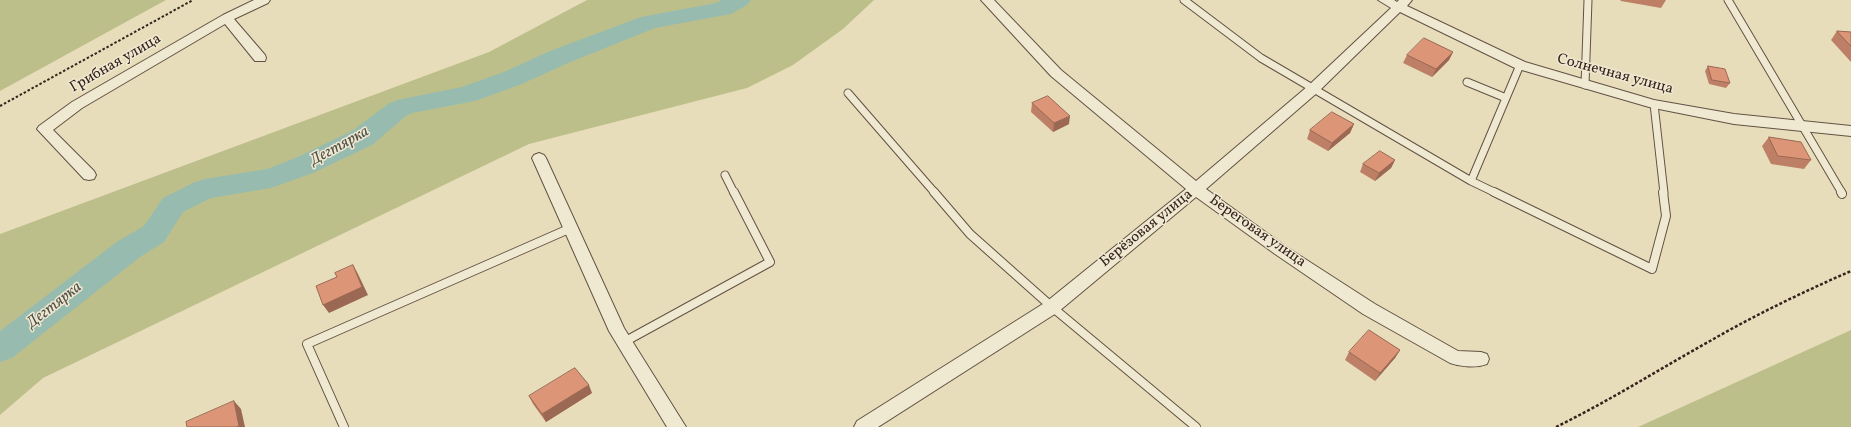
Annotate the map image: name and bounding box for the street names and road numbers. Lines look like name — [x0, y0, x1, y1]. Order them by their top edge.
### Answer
street label: Грибная улица — [67, 31, 165, 97]
street label: Солнечная улица — [1555, 51, 1675, 99]
street label: Берёзовая улица — [1097, 186, 1197, 272]
street label: Береговая улица — [1205, 192, 1309, 272]

